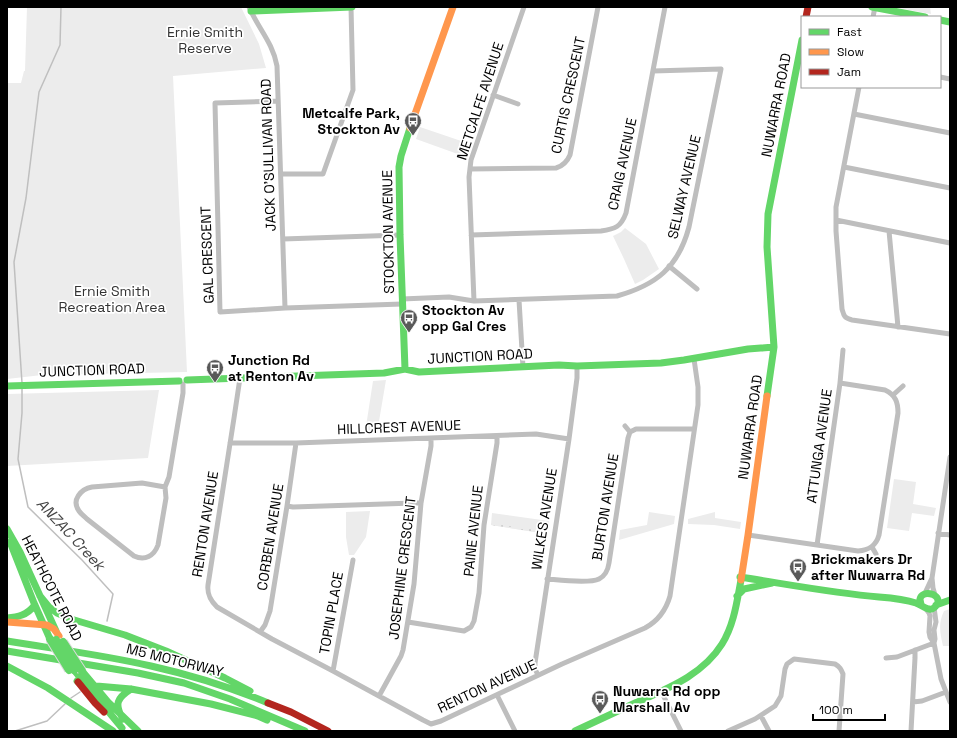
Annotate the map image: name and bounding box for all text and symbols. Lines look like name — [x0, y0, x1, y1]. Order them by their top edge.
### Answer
legend — [801, 16, 941, 88]
park label: Ernie Smith Reserve — [167, 23, 243, 57]
text: Fast — [837, 24, 862, 40]
street label: CURTIS CRESCENT — [547, 35, 589, 155]
street label: METCALFE AVENUE — [452, 40, 508, 162]
text: Slow — [837, 44, 864, 60]
street label: NUWARRA ROAD — [757, 52, 795, 158]
text: Jam — [837, 64, 861, 80]
street label: JACK O'SULLIVAN ROAD — [256, 78, 280, 232]
place label: Metcalfe Park, Stockton Av — [302, 104, 400, 138]
bus stop icon: Metcalfe Park, Stockton Av — [403, 111, 423, 136]
street label: CRAIG AVENUE — [603, 116, 641, 212]
street label: SELWAY AVENUE — [663, 133, 705, 241]
street label: STOCKTON AVENUE — [378, 170, 398, 294]
street label: GAL CRESCENT — [196, 206, 218, 304]
park label: Ernie Smith Recreation Area — [58, 282, 166, 316]
place label: Stockton Av opp Gal Cres — [422, 301, 506, 335]
bus stop icon: Stockton Av opp Gal Cres — [399, 308, 419, 333]
street label: JUNCTION ROAD — [427, 344, 533, 368]
place label: Junction Rd at Renton Av — [228, 351, 314, 385]
bus stop icon: Junction Rd at Renton Av — [205, 358, 225, 383]
street label: JUNCTION ROAD — [39, 359, 145, 381]
street label: NUWARRA ROAD — [734, 374, 766, 480]
street label: ATTUNGA AVENUE — [802, 388, 836, 504]
street label: HILLCREST AVENUE — [337, 416, 461, 438]
street label: BURTON AVENUE — [588, 452, 622, 562]
street label: WILKES AVENUE — [527, 467, 561, 571]
street label: RENTON AVENUE — [188, 470, 222, 578]
street label: CORBEN AVENUE — [253, 482, 287, 592]
street label: PAINE AVENUE — [459, 484, 487, 577]
water label: ANZAC Creek — [33, 494, 111, 575]
street label: JOSEPHINE CRESCENT — [384, 495, 420, 641]
street label: HEATHCOTE ROAD — [18, 532, 86, 644]
place label: Brickmakers Dr after Nuwarra Rd — [811, 550, 925, 584]
bus stop icon: Brickmakers Dr after Nuwarra Rd — [788, 557, 808, 582]
street label: TOPIN PLACE — [315, 570, 347, 656]
street label: M5 MOTORWAY — [125, 639, 226, 681]
street label: RENTON AVENUE — [435, 655, 539, 717]
place label: Nuwarra Rd opp Marshall Av — [613, 682, 720, 716]
bus stop icon: Nuwarra Rd opp Marshall Av — [590, 689, 610, 714]
scale bar — [813, 696, 885, 722]
text: 100 m — [819, 702, 853, 718]

